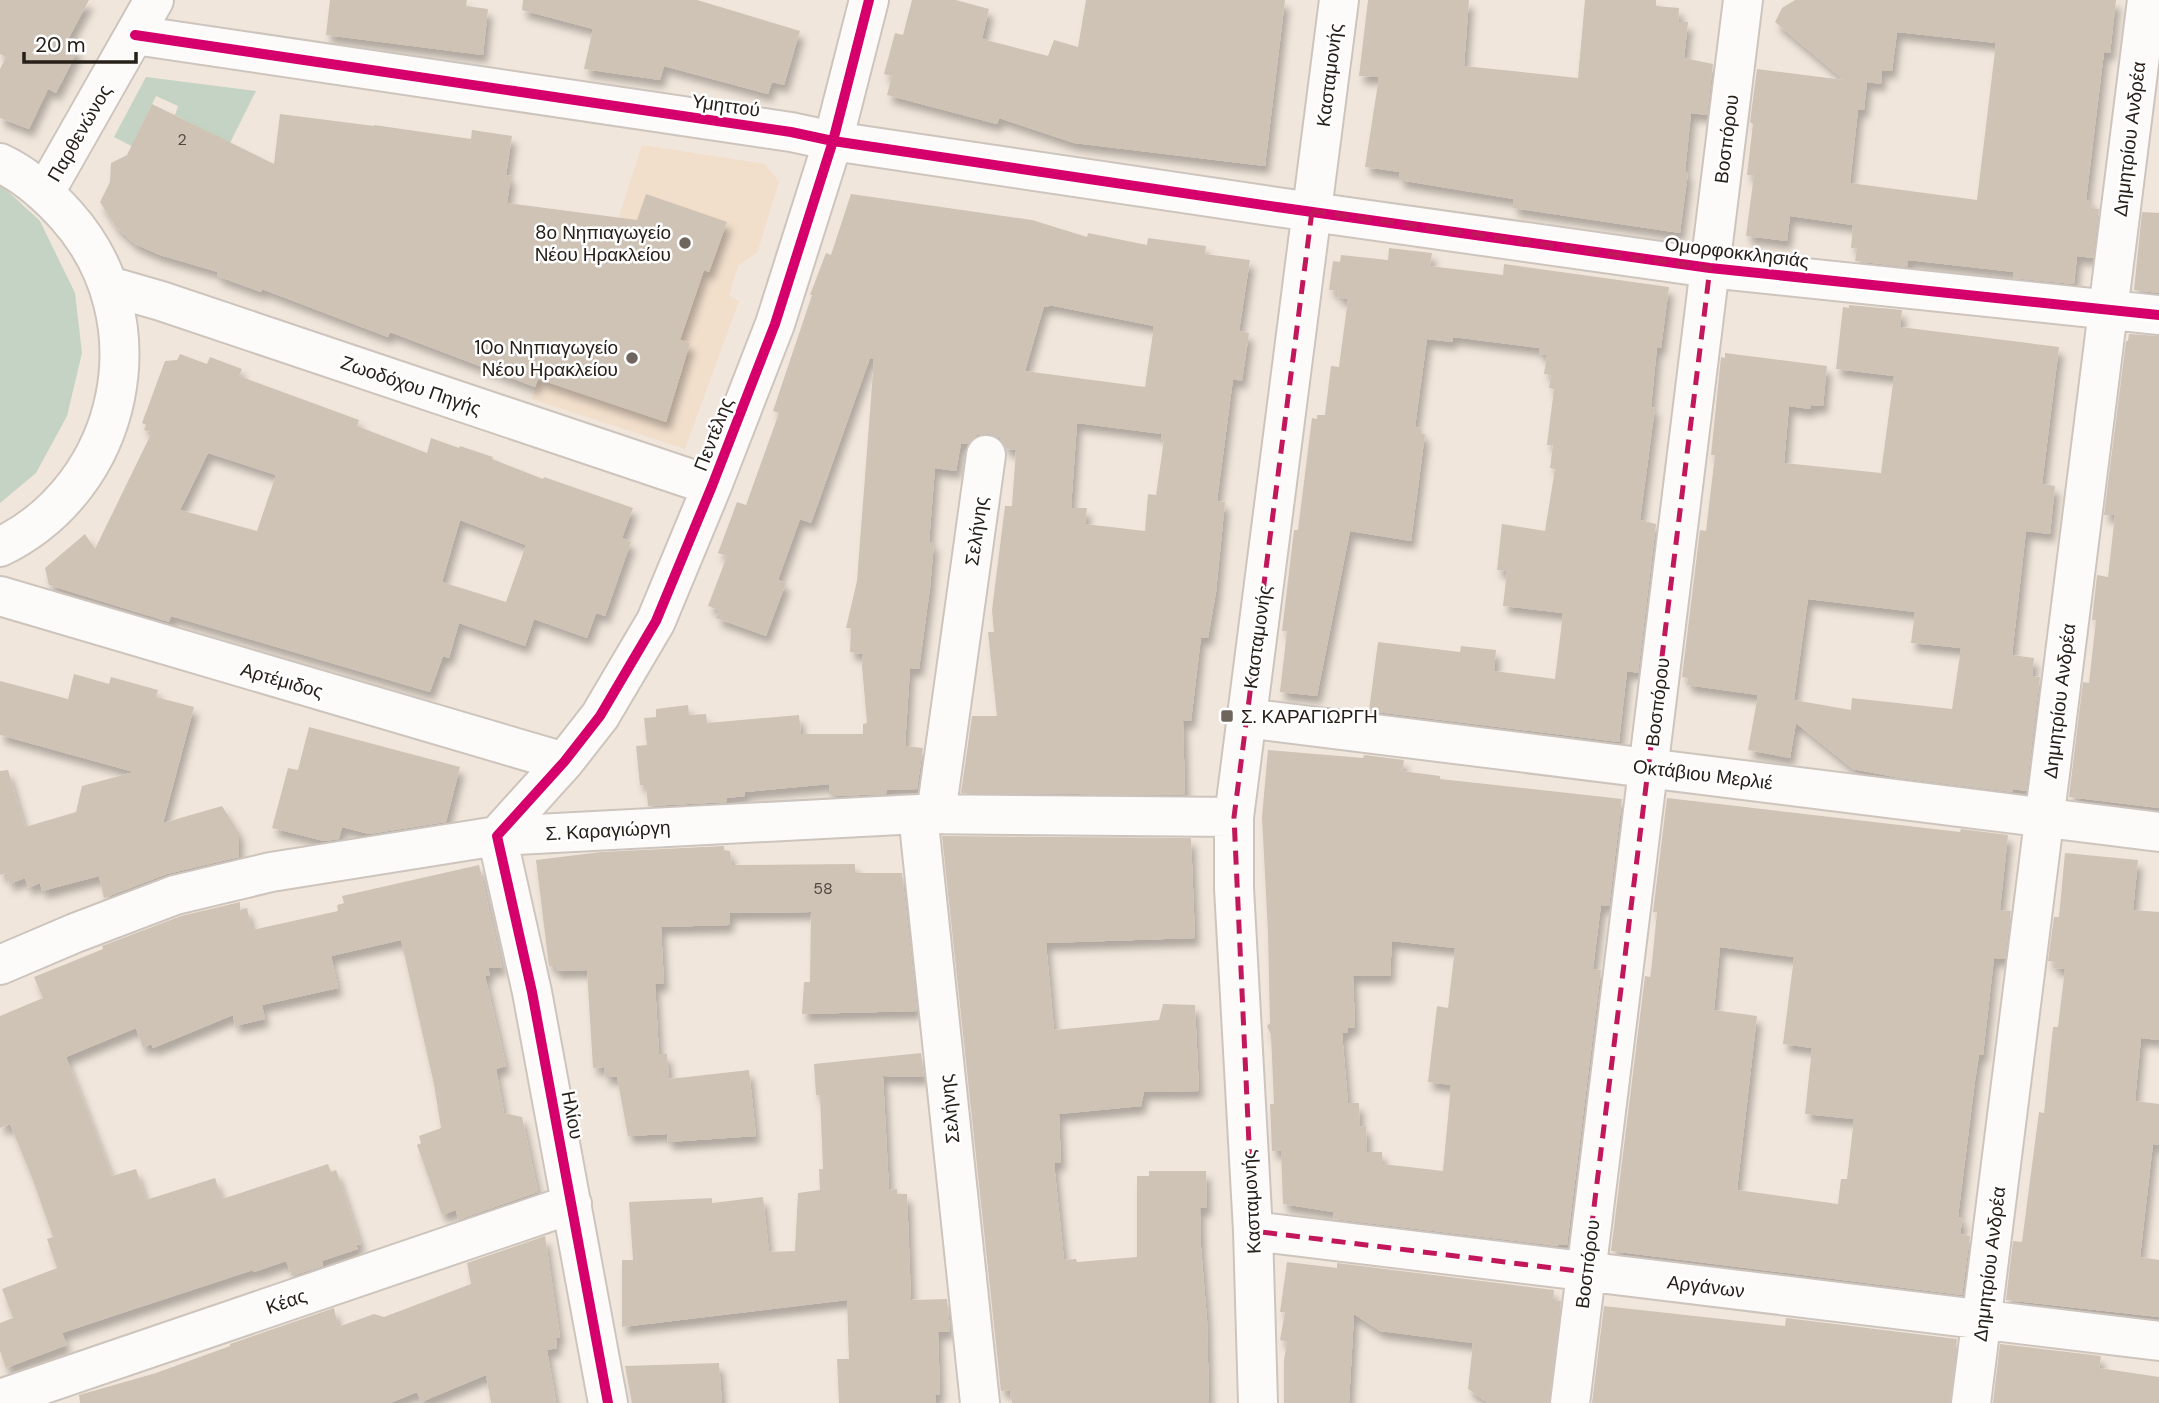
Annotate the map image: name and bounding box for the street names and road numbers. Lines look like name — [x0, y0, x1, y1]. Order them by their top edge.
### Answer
street label: Κασταμονής — [1311, 22, 1348, 128]
street label: Δημητρίου Ανδρέα — [2108, 60, 2151, 218]
street label: Παρθενώνος — [42, 80, 117, 186]
street label: Υμηττού — [690, 88, 762, 123]
street label: Βοσπόρου — [1709, 93, 1744, 185]
street label: Ομορφοκκλησιάς — [1663, 231, 1810, 274]
street label: Ζωοδόχου Πηγής — [337, 350, 484, 421]
street label: Πεντέλης — [688, 394, 739, 475]
street label: Σελήνης — [959, 495, 994, 567]
street label: Κασταμονής — [1238, 584, 1277, 690]
street label: Δημητρίου Ανδρέα — [2038, 622, 2081, 780]
street label: Βοσπόρου — [1640, 656, 1675, 748]
street label: Αρτέμιδος — [238, 657, 326, 704]
street label: Οκτάβιου Μερλιέ — [1632, 754, 1775, 796]
street label: Σ. Καραγιώργη — [545, 815, 671, 846]
street label: Σελήνης — [933, 1073, 966, 1145]
street label: Ηλίου — [556, 1089, 589, 1141]
street label: Κασταμονής — [1236, 1149, 1267, 1255]
street label: Δημητρίου Ανδρέα — [1968, 1185, 2011, 1343]
street label: Βοσπόρου — [1570, 1218, 1605, 1310]
street label: Αργάνων — [1666, 1269, 1746, 1304]
street label: Κέας — [263, 1283, 310, 1320]

